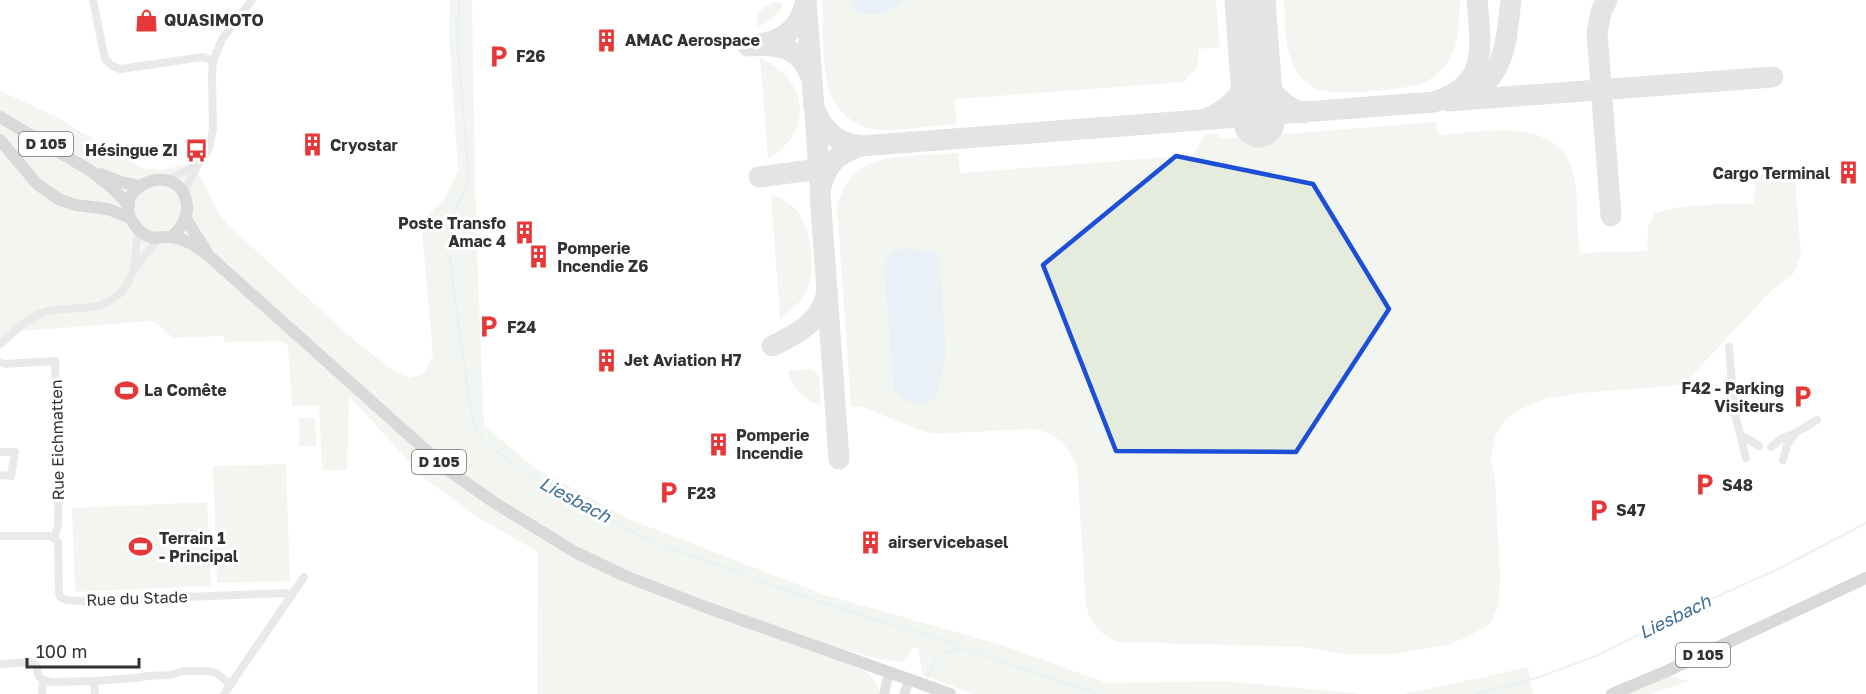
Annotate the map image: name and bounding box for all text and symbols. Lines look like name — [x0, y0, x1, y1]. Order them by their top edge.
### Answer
shop icon: QUASIMOTO — [133, 7, 159, 33]
place label: QUASIMOTO — [164, 10, 264, 30]
building icon: AMAC Aerospace — [594, 27, 620, 53]
place label: AMAC Aerospace — [625, 30, 760, 50]
parking icon: F26 — [485, 43, 511, 69]
place label: F26 — [516, 46, 545, 66]
road number: D 105 — [19, 132, 73, 156]
building icon: Cryostar — [299, 132, 325, 158]
place label: Cryostar — [330, 135, 398, 155]
bus stop icon: Hésingue ZI — [183, 137, 209, 163]
place label: Hésingue ZI — [85, 140, 178, 160]
building icon: Cargo Terminal — [1835, 160, 1861, 186]
place label: Cargo Terminal — [1712, 163, 1831, 183]
place label: Poste Transfo Amac 4 — [398, 213, 506, 251]
building icon: Poste Transfo Amac 4 — [511, 219, 537, 245]
place label: Pomperie Incendie Z6 — [557, 238, 648, 276]
building icon: Pomperie Incendie Z6 — [526, 244, 552, 270]
parking icon: F24 — [476, 314, 502, 340]
place label: F24 — [507, 317, 536, 337]
building icon: Jet Aviation H7 — [593, 347, 619, 373]
place label: Jet Aviation H7 — [624, 350, 742, 370]
sports icon: La Comête — [113, 377, 139, 403]
place label: F42 - Parking Visiteurs — [1681, 378, 1784, 416]
street label: Rue Eichmatten — [46, 379, 68, 501]
place label: La Comête — [144, 380, 227, 400]
parking icon: F42 - Parking Visiteurs — [1789, 384, 1815, 410]
place label: Pomperie Incendie — [736, 425, 810, 463]
building icon: Pomperie Incendie — [705, 431, 731, 457]
road number: D 105 — [412, 450, 466, 474]
water label: Liesbach — [536, 471, 616, 527]
parking icon: S48 — [1691, 472, 1717, 498]
place label: S48 — [1722, 475, 1753, 495]
parking icon: F23 — [656, 480, 682, 506]
place label: F23 — [687, 483, 716, 503]
parking icon: S47 — [1585, 497, 1611, 523]
place label: S47 — [1616, 500, 1646, 520]
place label: Terrain 1 - Principal — [159, 528, 239, 566]
building icon: airservicebasel — [857, 529, 883, 555]
place label: airservicebasel — [888, 532, 1009, 552]
sports icon: Terrain 1 - Principal — [128, 534, 154, 560]
street label: Rue du Stade — [86, 586, 188, 610]
water label: Liesbach — [1635, 589, 1715, 643]
scale bar — [27, 631, 140, 669]
text: 100 m — [36, 640, 87, 662]
road number: D 105 — [1676, 643, 1730, 667]

